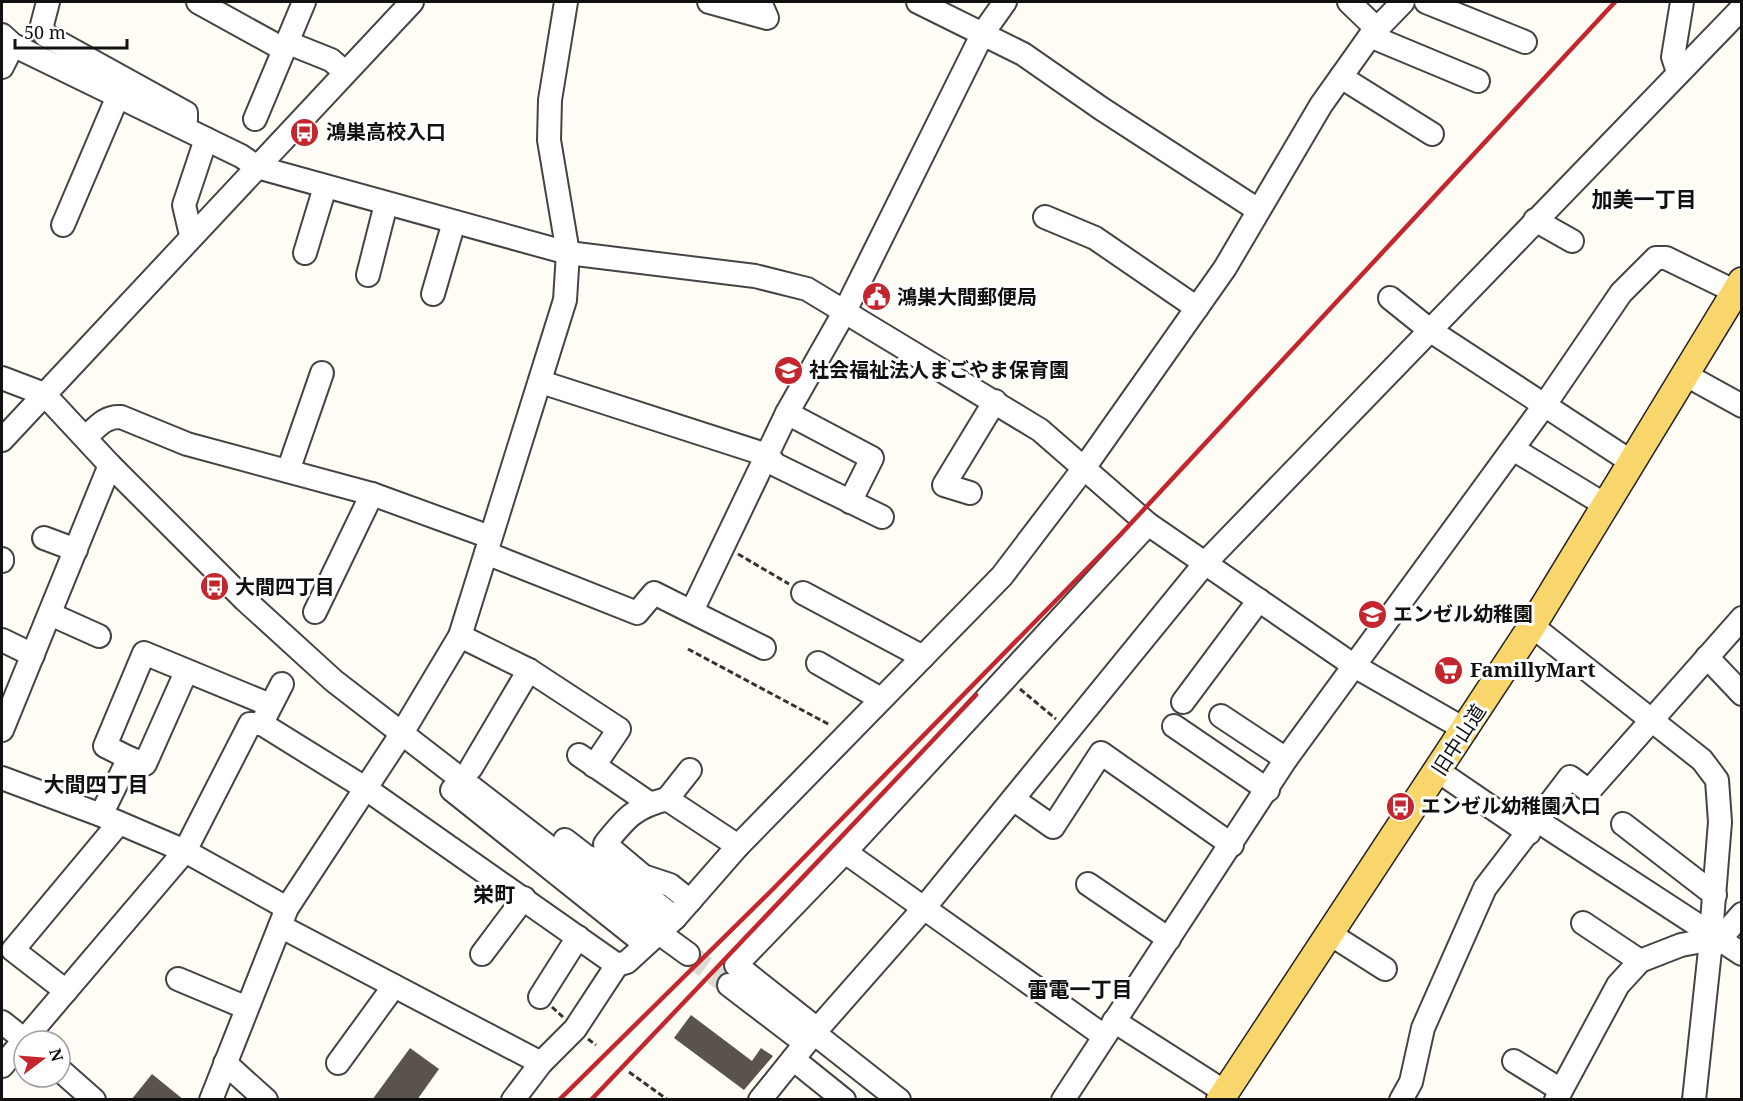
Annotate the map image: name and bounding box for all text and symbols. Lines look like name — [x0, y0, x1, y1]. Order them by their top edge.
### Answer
scale bar — [15, 12, 128, 50]
text: 50 m — [24, 20, 66, 44]
bus stop icon: 鴻巣高校入口 — [289, 116, 321, 148]
place label: 鴻巣高校入口 — [326, 118, 446, 145]
district label: 加美一丁目 — [1592, 185, 1697, 213]
public building icon: 鴻巣大間郵便局 — [860, 281, 892, 313]
place label: 鴻巣大間郵便局 — [897, 283, 1037, 310]
school or university icon: 社会福祉法人まごやま保育園 — [772, 354, 804, 386]
place label: 社会福祉法人まごやま保育園 — [809, 356, 1069, 383]
bus stop icon: 大間四丁目 — [198, 571, 230, 603]
place label: 大間四丁目 — [235, 573, 335, 600]
school or university icon: エンゼル幼稚園 — [1356, 598, 1388, 630]
place label: エンゼル幼稚園 — [1393, 600, 1533, 627]
supermarket icon: FamillyMart — [1433, 654, 1465, 686]
place label: FamillyMart — [1470, 656, 1596, 683]
street label: 旧中山道 — [1425, 699, 1492, 781]
district label: 大間四丁目 — [44, 770, 149, 798]
bus stop icon: エンゼル幼稚園入口 — [1384, 790, 1416, 822]
place label: エンゼル幼稚園入口 — [1421, 792, 1601, 819]
district label: 栄町 — [473, 880, 515, 908]
district label: 雷電一丁目 — [1028, 975, 1133, 1003]
north arrow — [12, 1029, 72, 1089]
text: N — [44, 1046, 69, 1064]

